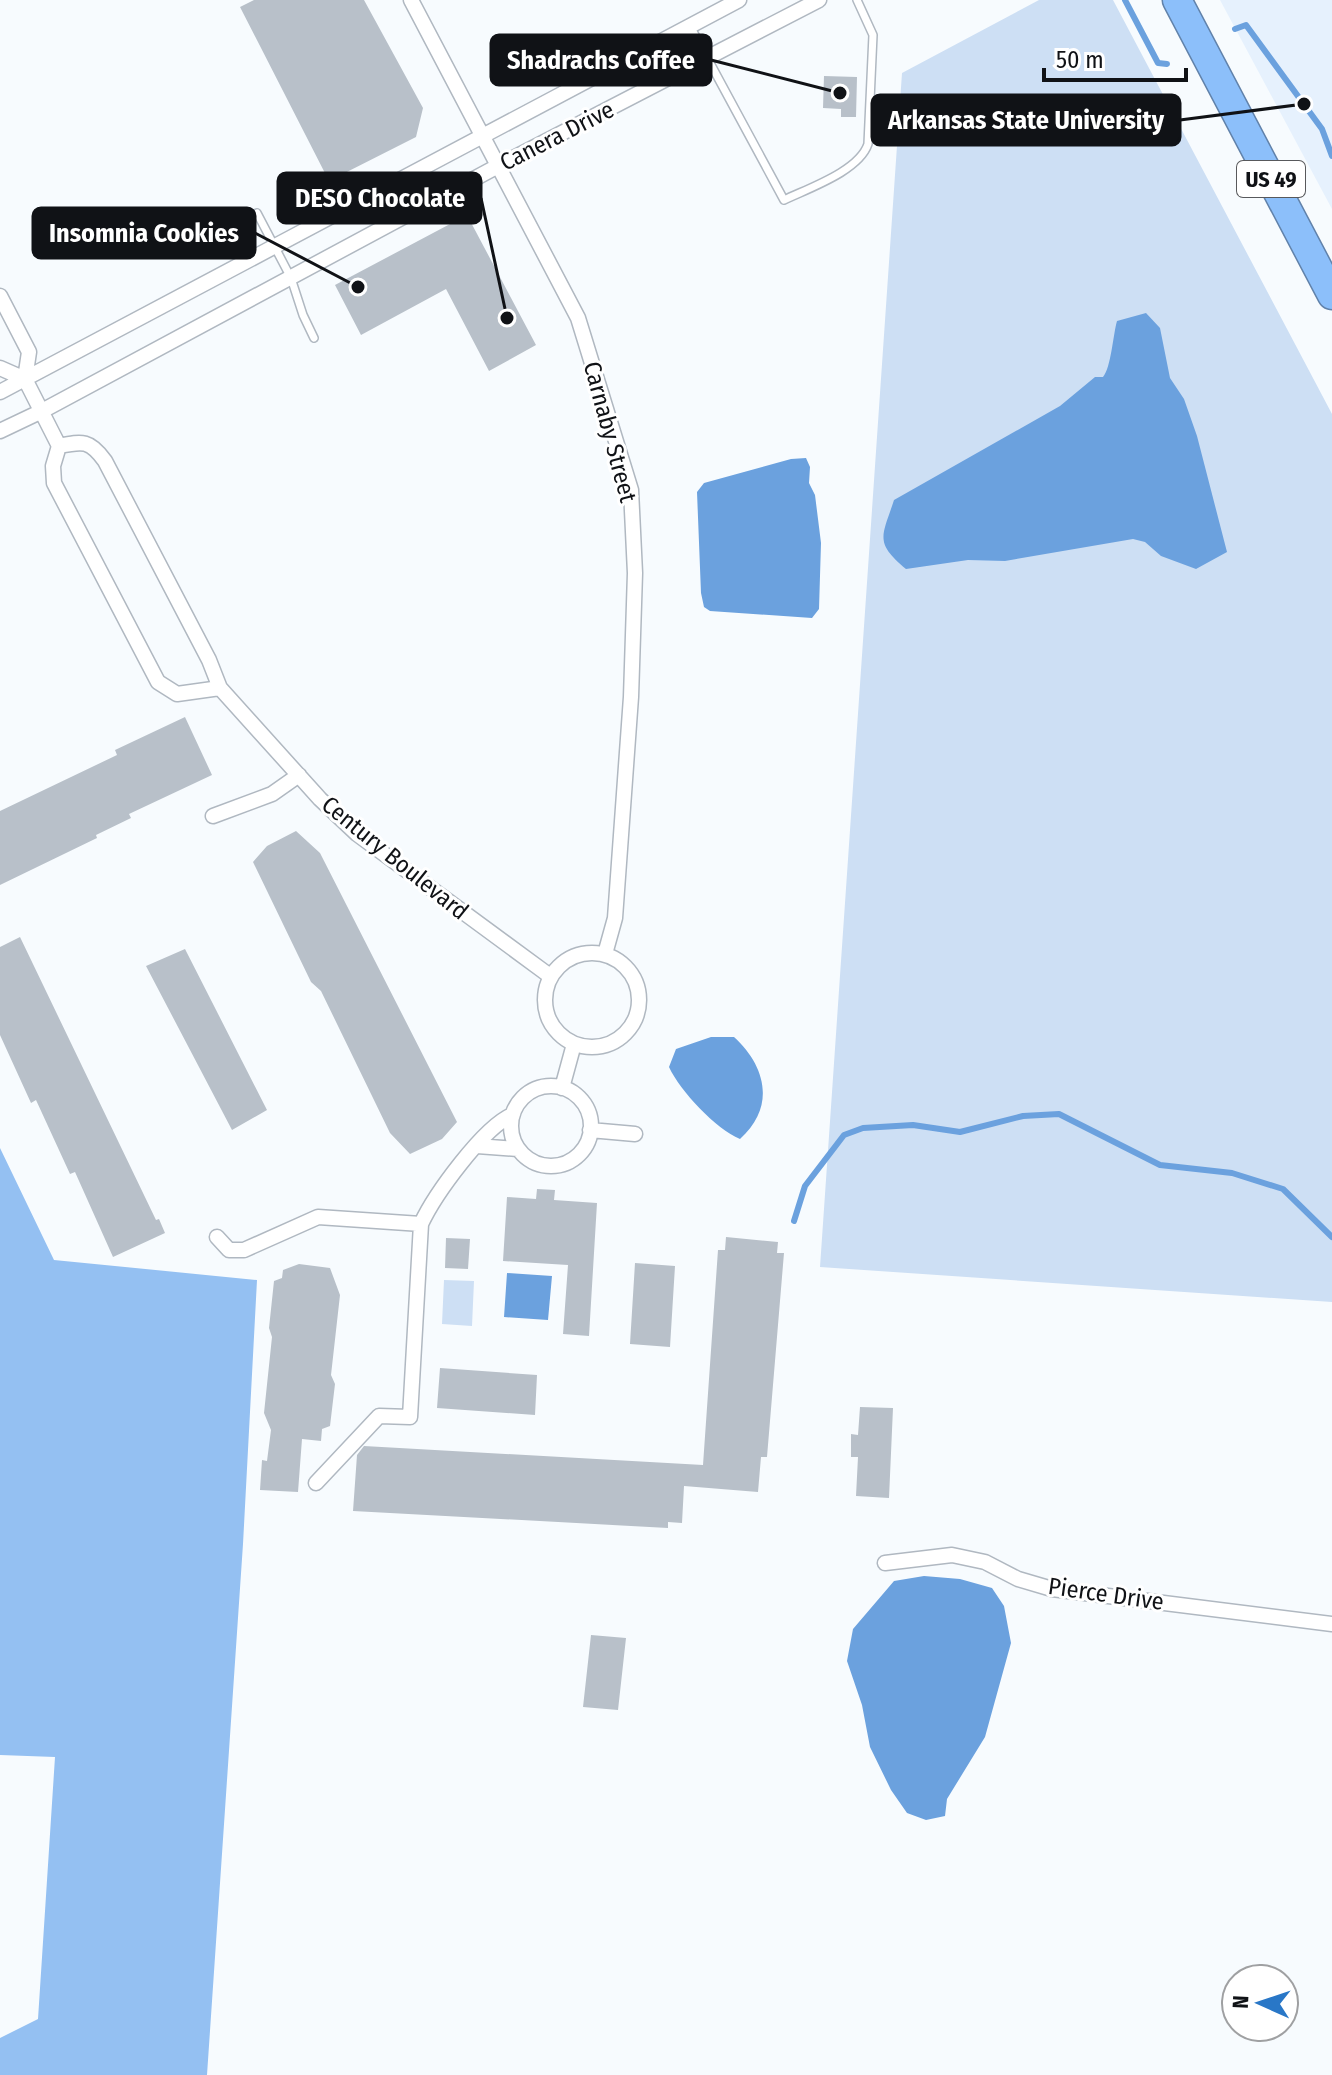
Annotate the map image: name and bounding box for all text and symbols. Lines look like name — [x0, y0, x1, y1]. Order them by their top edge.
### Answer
scale bar — [1044, 32, 1186, 82]
callout: Shadrachs Coffee — [491, 35, 711, 85]
text: Shadrachs Coffee — [507, 45, 695, 76]
text: 50 m — [1056, 46, 1104, 74]
street label: Canera Drive — [495, 95, 619, 177]
callout: Arkansas State University — [872, 95, 1180, 145]
text: Arkansas State University — [887, 105, 1165, 136]
road number: US 49 — [1237, 161, 1305, 197]
callout: DESO Chocolate — [278, 173, 481, 223]
text: DESO Chocolate — [295, 183, 465, 214]
callout: Insomnia Cookies — [33, 208, 255, 258]
text: Insomnia Cookies — [49, 218, 239, 249]
street label: Carnaby Street — [578, 359, 642, 506]
street label: Century Boulevard — [316, 790, 474, 926]
street label: Pierce Drive — [1046, 1572, 1166, 1616]
north arrow — [1220, 1963, 1300, 2043]
text: N — [1227, 1995, 1254, 2009]

